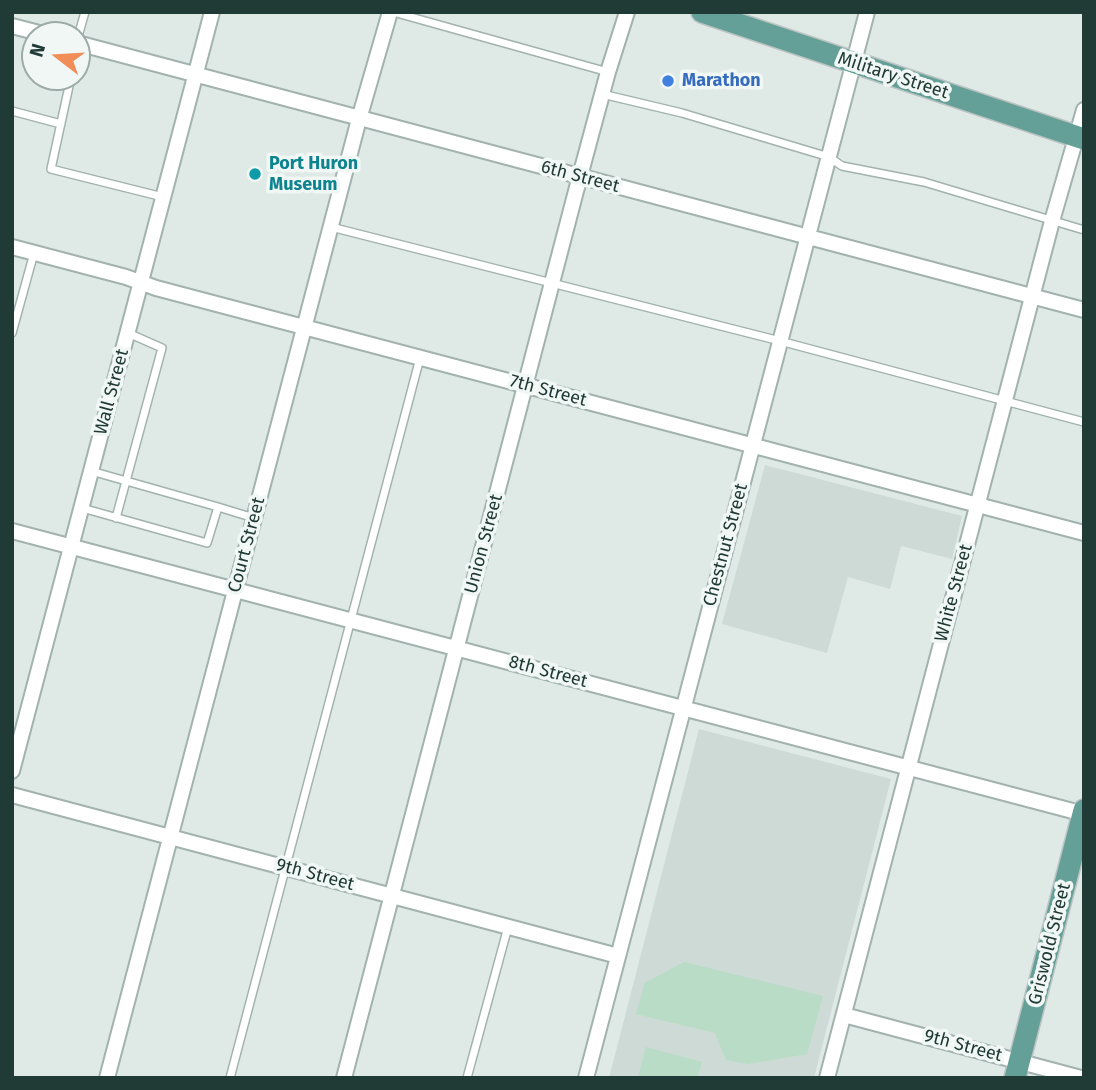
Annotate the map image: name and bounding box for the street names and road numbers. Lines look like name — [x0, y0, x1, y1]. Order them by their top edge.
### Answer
street label: Military Street — [835, 48, 951, 104]
street label: 6th Street — [538, 156, 622, 198]
street label: Wall Street — [90, 347, 134, 437]
street label: 7th Street — [507, 370, 589, 412]
street label: Chestnut Street — [699, 481, 753, 609]
street label: Union Street — [460, 492, 508, 596]
street label: Court Street — [224, 495, 270, 595]
street label: White Street — [931, 542, 977, 644]
street label: 8th Street — [506, 651, 590, 693]
street label: 9th Street — [274, 854, 356, 896]
street label: Griswold Street — [1024, 881, 1076, 1007]
street label: 9th Street — [922, 1025, 1004, 1067]

